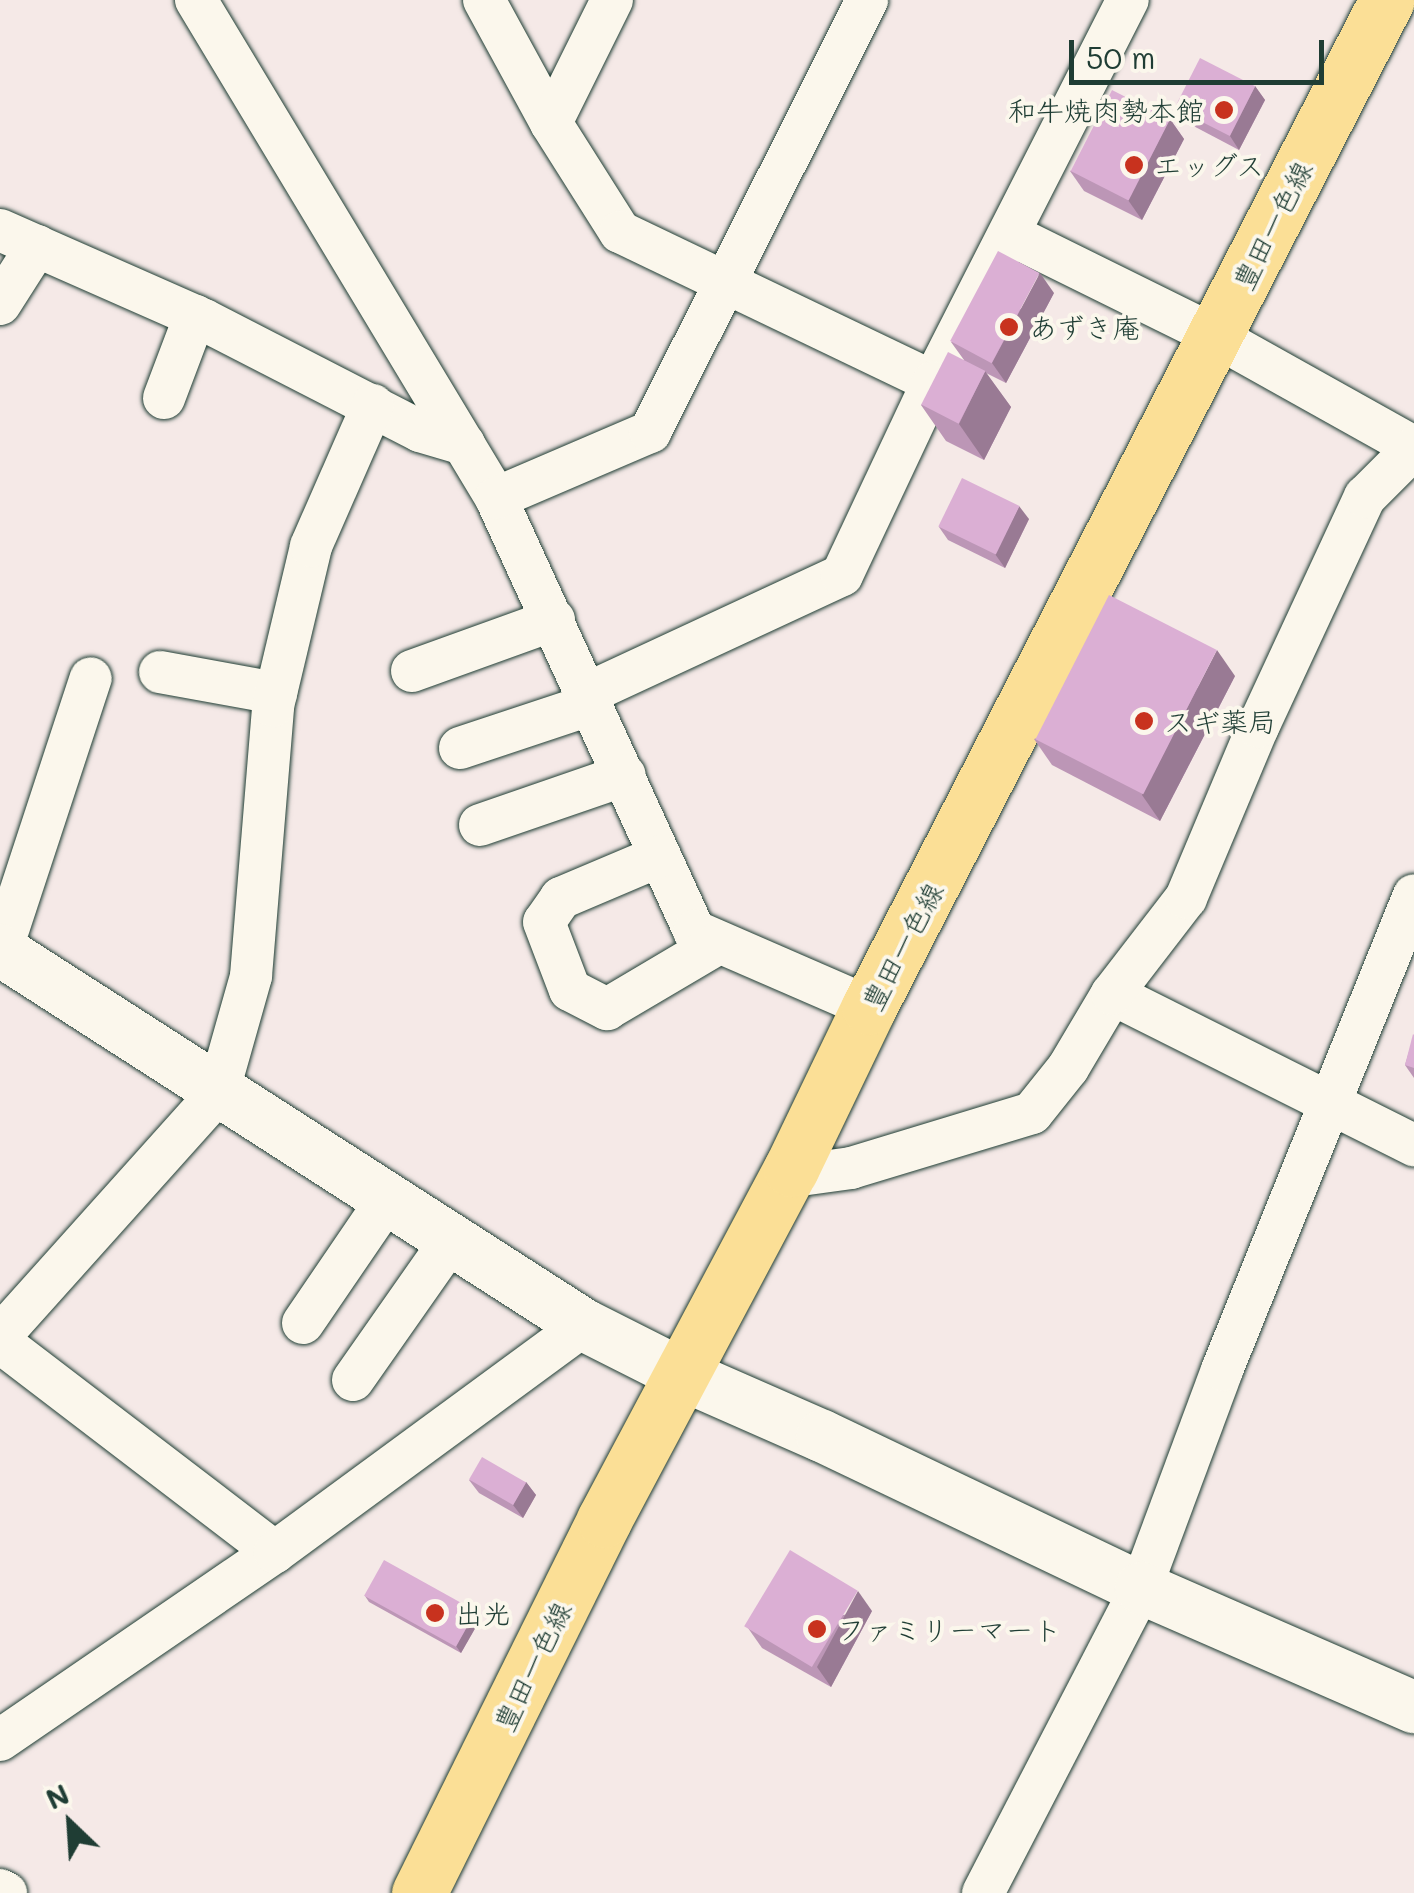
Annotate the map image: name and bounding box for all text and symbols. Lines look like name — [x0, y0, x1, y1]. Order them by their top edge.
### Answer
scale bar — [1074, 20, 1329, 82]
text: 50 m — [1086, 37, 1156, 77]
place label: 和牛焼肉勢本館 — [1008, 93, 1204, 127]
marker: 和牛焼肉勢本館 — [1213, 99, 1235, 121]
place label: エッグス — [1154, 148, 1266, 182]
marker: エッグス — [1123, 154, 1145, 176]
street label: 豊田一色線 — [1225, 155, 1319, 295]
place label: あずき庵 — [1029, 310, 1141, 344]
marker: あずき庵 — [998, 316, 1020, 338]
place label: スギ薬局 — [1164, 704, 1276, 738]
marker: スギ薬局 — [1133, 710, 1155, 732]
street label: 豊田一色線 — [854, 876, 950, 1016]
place label: 出光 — [455, 1596, 511, 1630]
street label: 豊田一色線 — [486, 1596, 578, 1736]
marker: 出光 — [424, 1602, 446, 1624]
place label: ファミリーマート — [837, 1612, 1061, 1646]
marker: ファミリーマート — [806, 1618, 828, 1640]
north arrow — [20, 1773, 120, 1873]
text: N — [40, 1775, 75, 1817]

